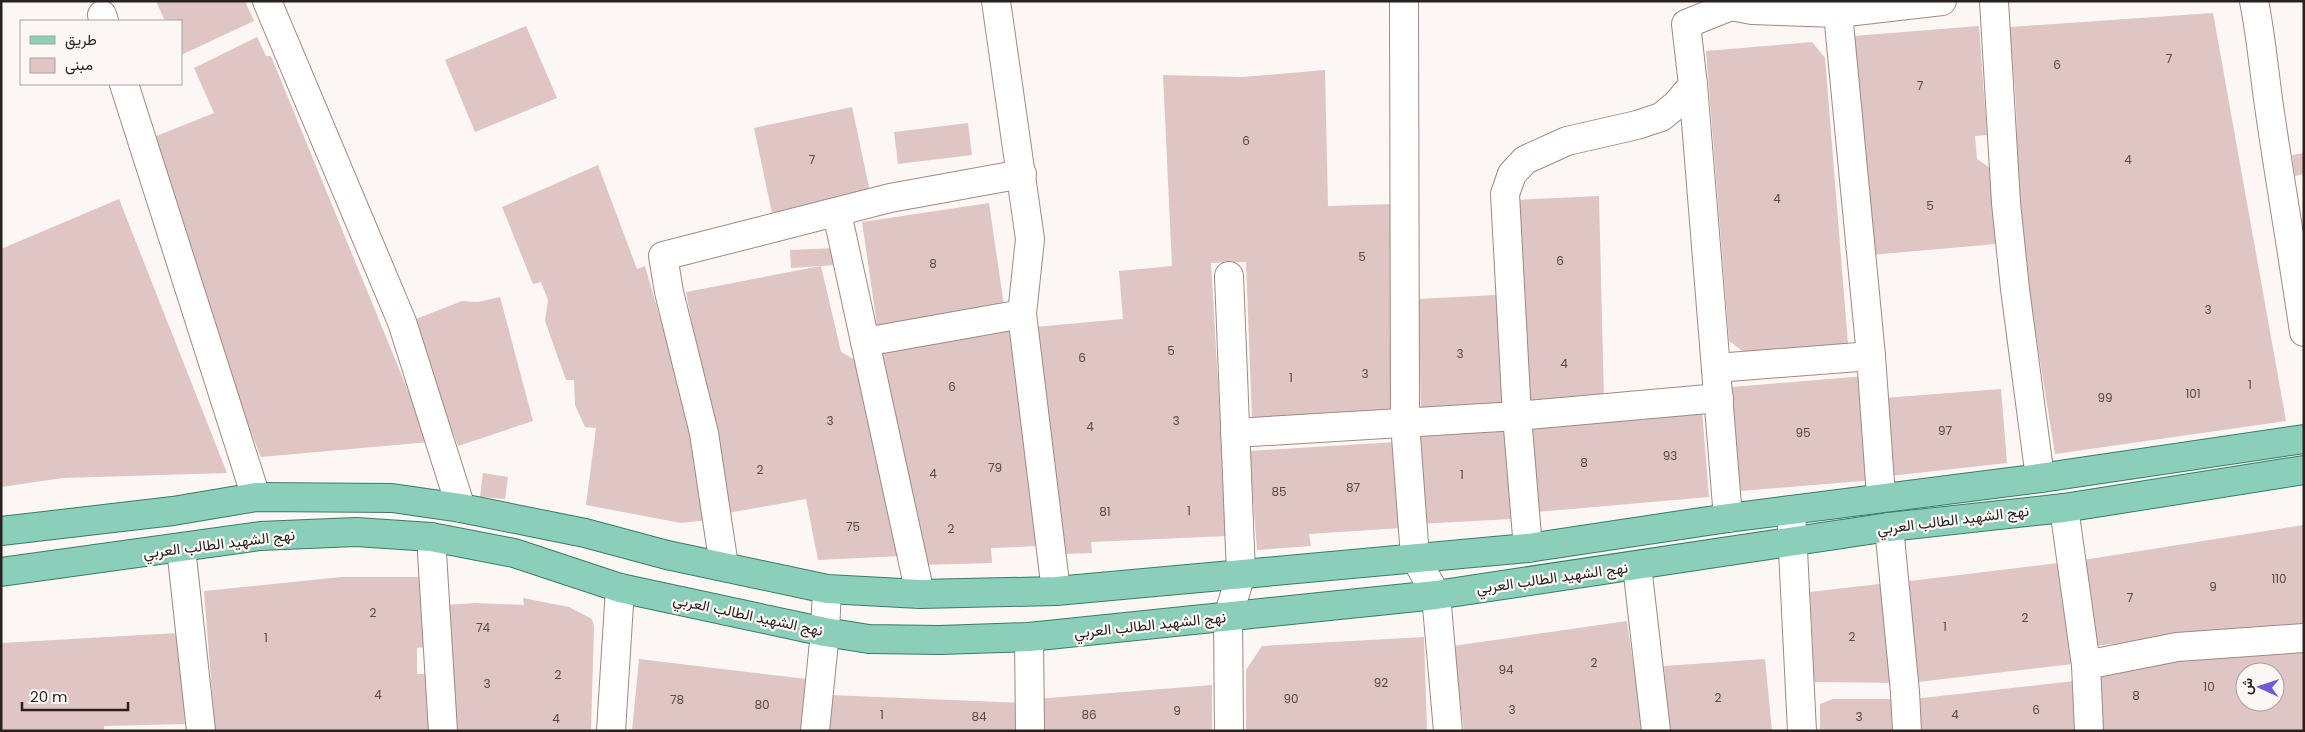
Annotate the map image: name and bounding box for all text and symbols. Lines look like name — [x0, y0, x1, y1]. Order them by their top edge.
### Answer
legend — [20, 20, 182, 85]
text: طريق — [65, 29, 97, 50]
house number: 7 — [2166, 50, 2173, 67]
text: مبنى — [65, 54, 93, 75]
house number: 6 — [2053, 56, 2061, 73]
house number: 7 — [1917, 77, 1924, 94]
house number: 6 — [1242, 132, 1250, 149]
house number: 7 — [809, 151, 816, 168]
house number: 4 — [2124, 151, 2132, 168]
house number: 4 — [1773, 190, 1781, 207]
house number: 5 — [1926, 197, 1934, 214]
house number: 5 — [1358, 248, 1366, 265]
house number: 6 — [1556, 252, 1564, 269]
house number: 8 — [929, 255, 937, 272]
house number: 3 — [2204, 301, 2212, 318]
house number: 5 — [1167, 342, 1175, 359]
house number: 3 — [1456, 345, 1464, 362]
house number: 6 — [1078, 349, 1086, 366]
house number: 4 — [1560, 355, 1568, 372]
house number: 3 — [1361, 365, 1369, 382]
house number: 1 — [1289, 369, 1293, 386]
house number: 1 — [2248, 376, 2252, 393]
house number: 6 — [948, 378, 956, 395]
house number: 101 — [2185, 385, 2201, 402]
house number: 99 — [2097, 389, 2113, 406]
house number: 3 — [826, 412, 834, 429]
house number: 3 — [1172, 412, 1180, 429]
house number: 4 — [1086, 418, 1094, 435]
house number: 97 — [1938, 422, 1952, 439]
house number: 95 — [1795, 424, 1811, 441]
house number: 93 — [1663, 447, 1677, 464]
house number: 8 — [1580, 454, 1588, 471]
house number: 79 — [988, 459, 1002, 476]
house number: 2 — [757, 461, 764, 478]
house number: 4 — [929, 465, 937, 482]
house number: 1 — [1460, 466, 1464, 483]
house number: 87 — [1346, 479, 1361, 496]
house number: 85 — [1271, 483, 1287, 500]
street label: نهج الشهيد الطالب العربي — [1876, 500, 2030, 542]
house number: 1 — [1187, 502, 1191, 519]
house number: 81 — [1099, 503, 1111, 520]
house number: 75 — [846, 518, 860, 535]
house number: 2 — [948, 520, 955, 537]
street label: نهج الشهيد الطالب العربي — [142, 524, 296, 566]
street label: نهج الشهيد الطالب العربي — [1475, 556, 1630, 602]
house number: 110 — [2271, 570, 2287, 587]
house number: 9 — [2209, 578, 2217, 595]
street label: نهج الشهيد الطالب العربي — [671, 588, 825, 644]
house number: 7 — [2127, 589, 2134, 606]
house number: 2 — [370, 604, 377, 621]
street label: نهج الشهيد الطالب العربي — [1073, 606, 1227, 646]
house number: 2 — [2022, 609, 2029, 626]
house number: 1 — [1943, 618, 1947, 635]
house number: 74 — [476, 619, 490, 636]
house number: 2 — [1849, 628, 1856, 645]
house number: 1 — [264, 629, 268, 646]
house number: 2 — [1591, 654, 1598, 671]
house number: 94 — [1498, 661, 1514, 678]
north arrow — [2235, 662, 2285, 712]
house number: 2 — [555, 666, 562, 683]
house number: 92 — [1374, 674, 1388, 691]
house number: 3 — [483, 675, 491, 692]
text: ش — [2237, 677, 2257, 695]
house number: 10 — [2203, 678, 2215, 695]
scale bar — [22, 680, 129, 712]
text: 20 m — [30, 686, 68, 707]
house number: 4 — [374, 686, 382, 703]
house number: 8 — [2132, 687, 2140, 704]
house number: 2 — [1715, 689, 1722, 706]
house number: 90 — [1283, 690, 1299, 707]
house number: 78 — [670, 691, 684, 708]
house number: 80 — [754, 696, 770, 713]
house number: 3 — [1508, 701, 1516, 718]
house number: 6 — [2032, 701, 2040, 718]
house number: 9 — [1173, 702, 1181, 719]
house number: 1 — [880, 706, 884, 723]
house number: 86 — [1081, 706, 1097, 723]
house number: 4 — [1951, 706, 1959, 723]
house number: 84 — [971, 708, 987, 725]
house number: 3 — [1855, 708, 1863, 725]
house number: 4 — [552, 710, 560, 727]

